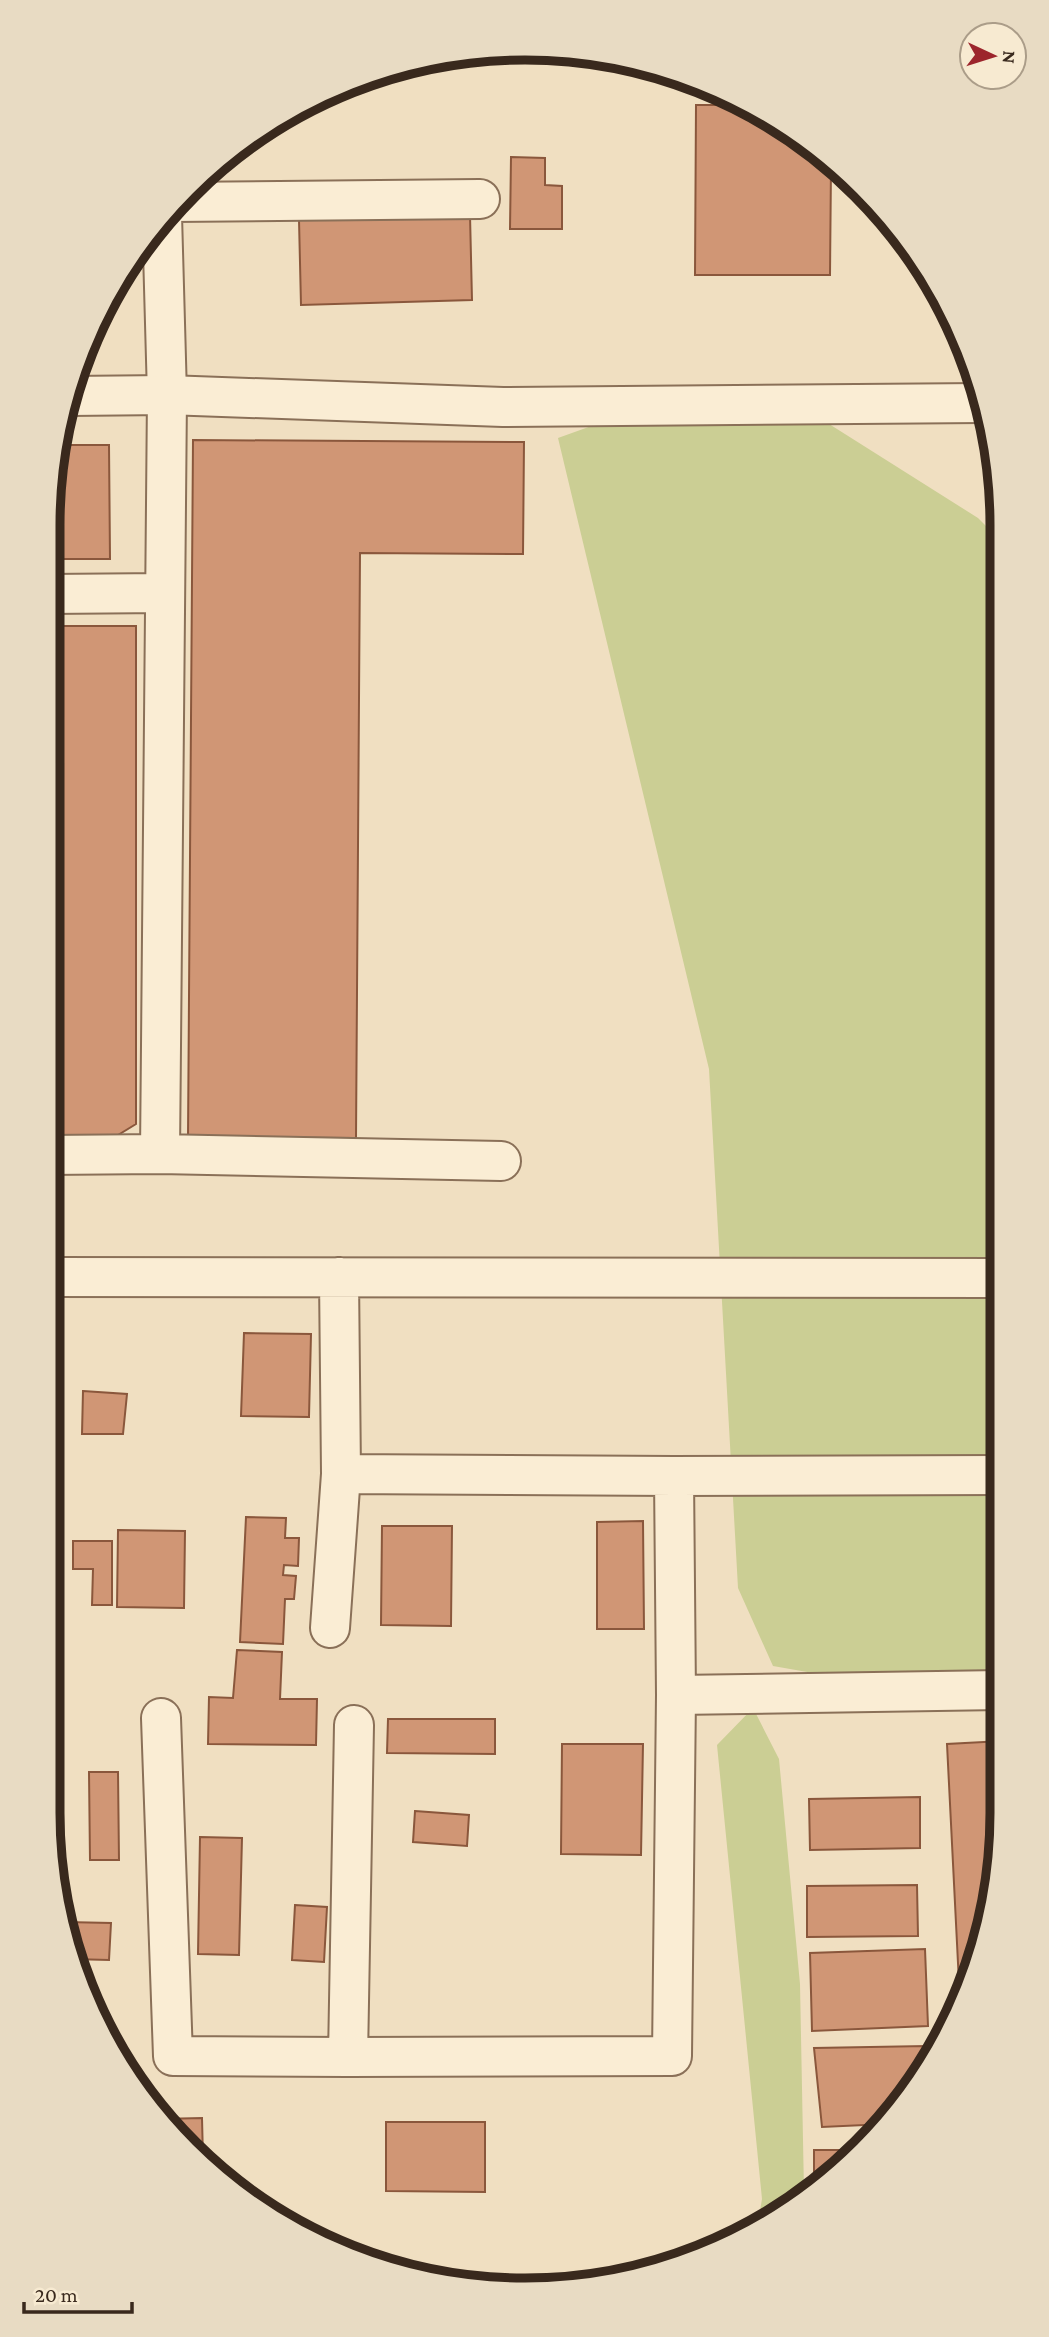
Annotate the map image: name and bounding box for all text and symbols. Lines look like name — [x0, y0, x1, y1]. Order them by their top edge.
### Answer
north arrow — [958, 21, 1028, 91]
text: N — [999, 50, 1020, 64]
scale bar — [24, 2270, 133, 2314]
text: 20 m — [35, 2283, 78, 2307]

